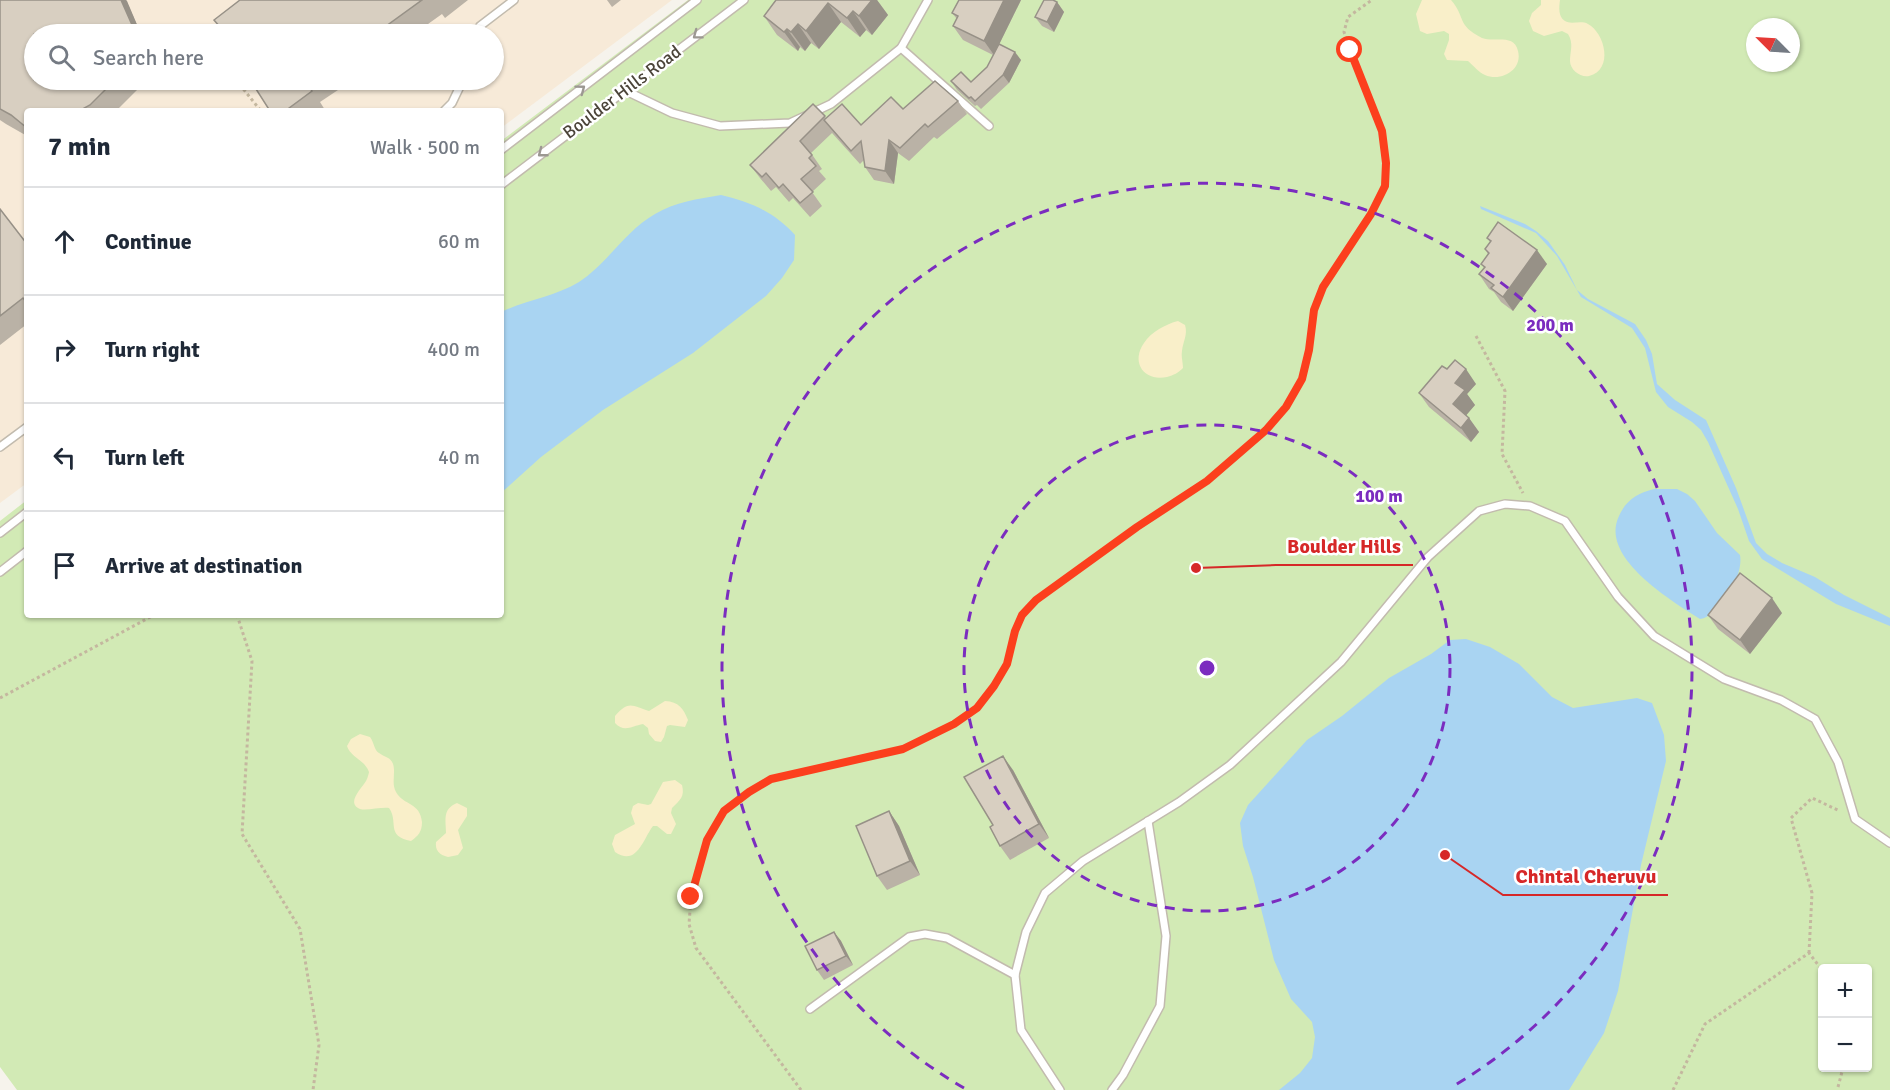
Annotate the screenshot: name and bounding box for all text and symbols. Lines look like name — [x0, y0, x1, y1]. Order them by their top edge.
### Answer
north arrow — [1746, 18, 1800, 72]
search box — [24, 24, 504, 90]
one-way arrow — [693, 28, 704, 39]
route start — [1336, 36, 1362, 62]
street label: Boulder Hills Road — [559, 40, 685, 144]
icon: search — [45, 41, 78, 74]
text: Search here — [93, 44, 204, 71]
one-way arrow — [574, 85, 585, 96]
text: 7 min — [48, 131, 111, 163]
text: Walk · 500 m — [370, 135, 480, 160]
one-way arrow — [538, 146, 549, 157]
icon: ahead — [48, 225, 81, 258]
text: Continue — [105, 228, 192, 255]
text: 60 m — [438, 229, 480, 254]
text: 200 m — [1526, 314, 1574, 336]
icon: right — [48, 333, 81, 366]
text: Turn right — [105, 336, 200, 363]
text: 400 m — [427, 337, 480, 362]
icon: left — [48, 441, 81, 474]
text: Turn left — [105, 444, 185, 471]
text: 40 m — [438, 445, 480, 470]
text: 100 m — [1355, 485, 1403, 507]
callout: Boulder Hills — [1276, 527, 1413, 565]
text: Boulder Hills — [1287, 534, 1401, 559]
icon: arrive — [48, 549, 81, 582]
text: Arrive at destination — [105, 552, 302, 579]
centre of rings — [1197, 658, 1217, 678]
callout: Chintal Cheruvu — [1503, 857, 1668, 895]
text: Chintal Cheruvu — [1516, 864, 1656, 889]
route end — [677, 883, 703, 909]
map controls — [1818, 964, 1872, 1072]
button: + — [1818, 964, 1872, 1018]
button: − — [1818, 1018, 1872, 1072]

